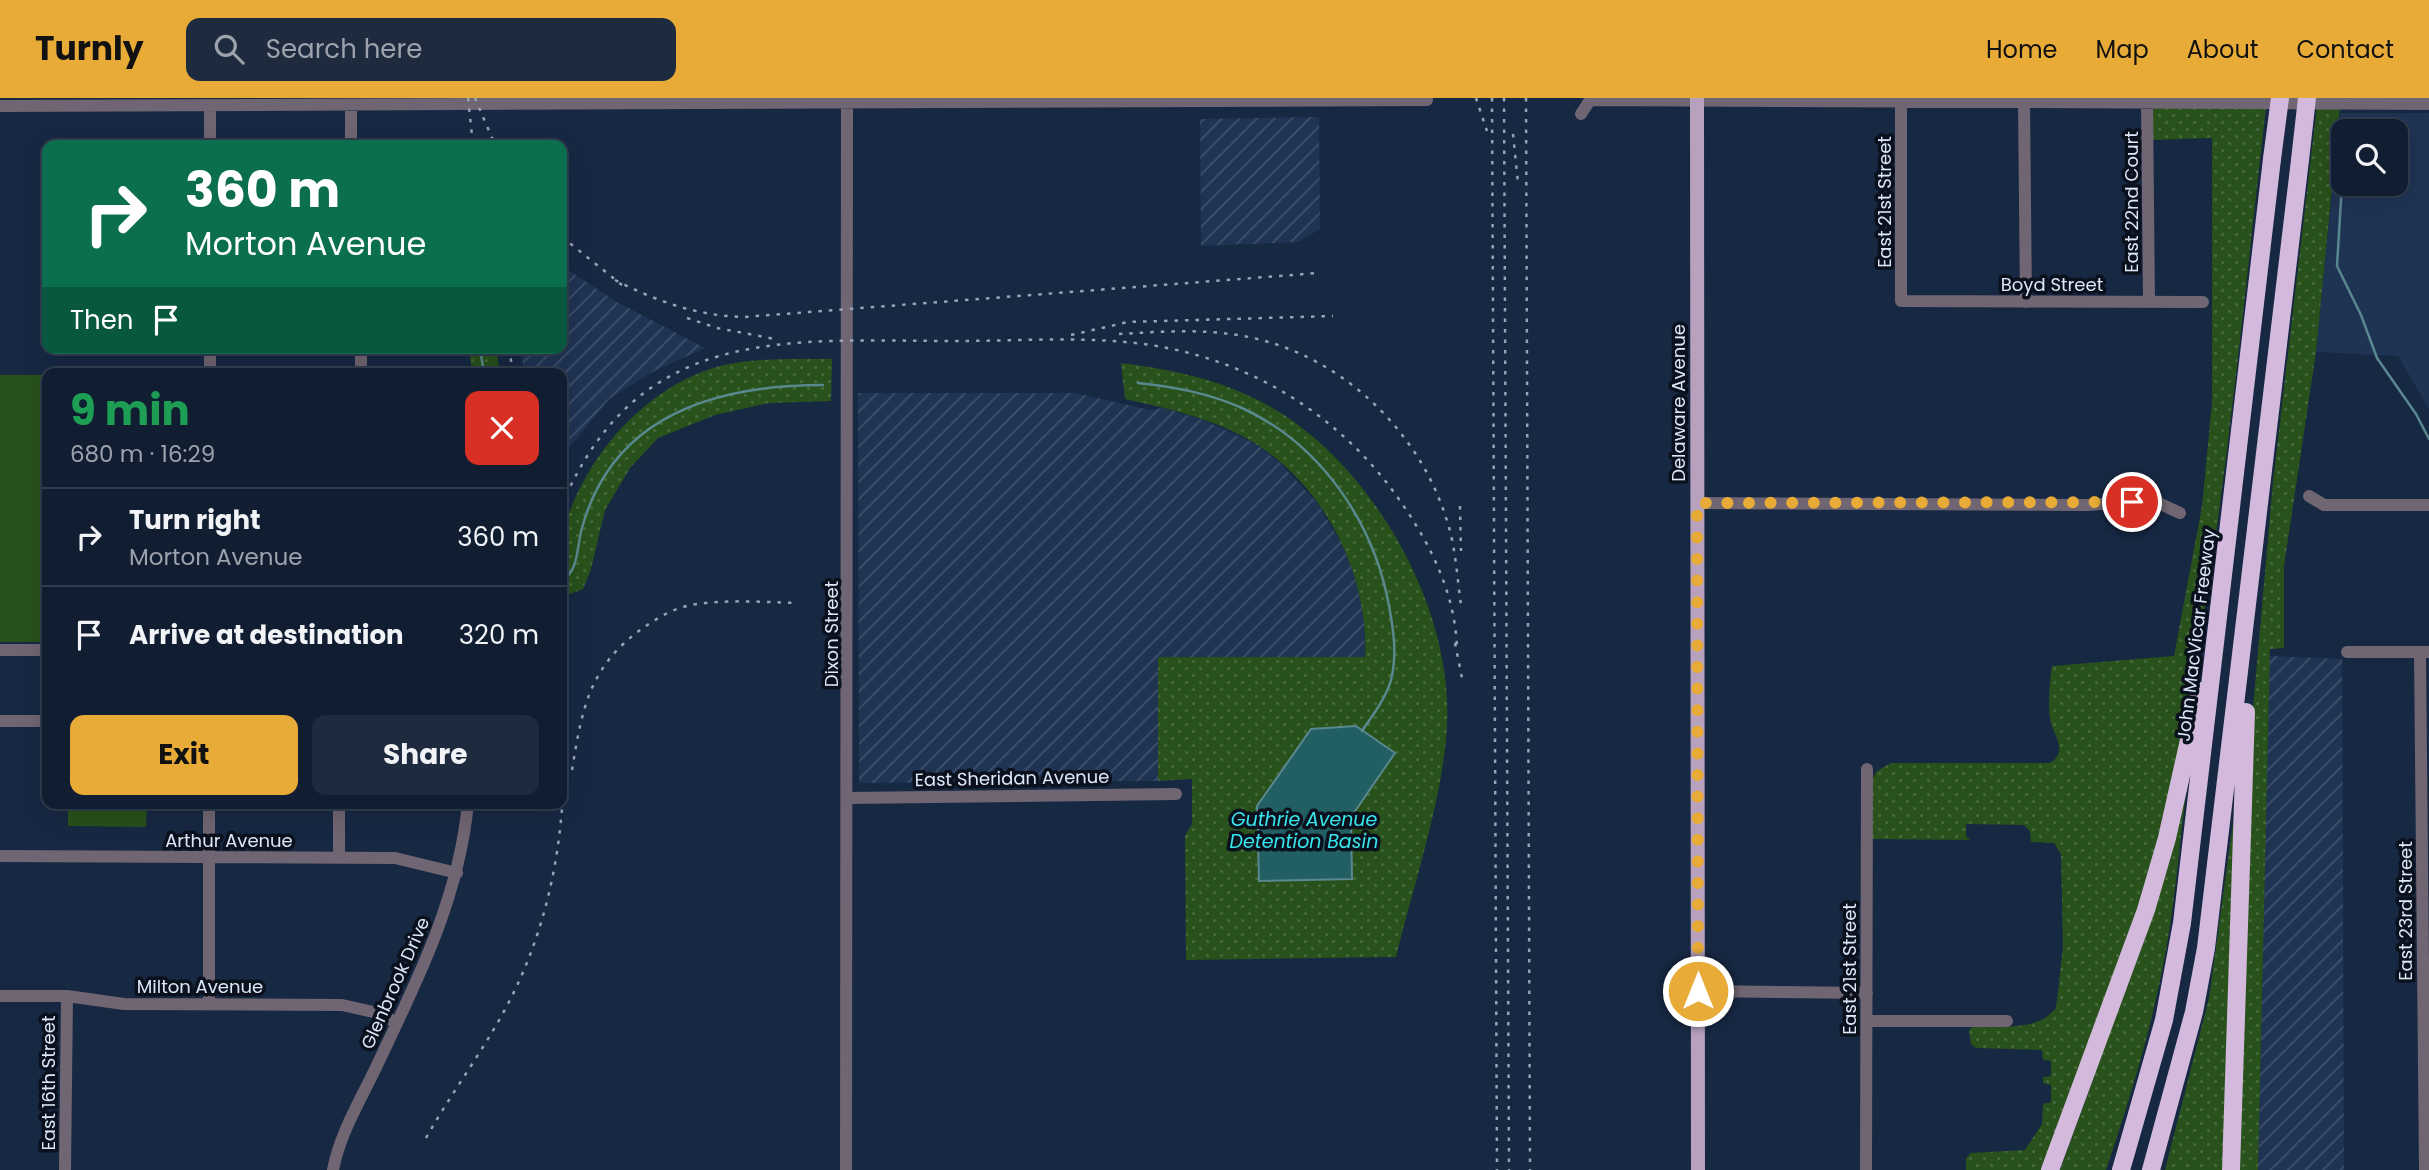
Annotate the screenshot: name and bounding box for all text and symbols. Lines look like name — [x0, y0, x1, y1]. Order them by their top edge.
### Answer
search box — [186, 18, 676, 81]
text: Turnly — [35, 25, 144, 72]
icon: search — [210, 30, 248, 68]
text: Search here — [266, 31, 422, 67]
text: Home — [1986, 33, 2058, 66]
text: Map — [2096, 33, 2149, 66]
text: About — [2187, 33, 2258, 66]
text: Contact — [2296, 33, 2394, 66]
map controls — [2331, 119, 2408, 196]
button: search — [2331, 119, 2408, 196]
street label: East 22nd Court — [2119, 131, 2144, 273]
street label: East 21st Street — [1872, 136, 1897, 268]
text: 360 m — [185, 156, 340, 224]
icon: right — [70, 168, 161, 259]
text: Morton Avenue — [185, 221, 426, 266]
street label: Boyd Street — [2001, 272, 2103, 297]
icon: arrive — [147, 301, 185, 339]
text: Then — [70, 302, 133, 338]
street label: Delaware Avenue — [1666, 324, 1691, 482]
text: 9 min — [70, 381, 190, 440]
button: close — [465, 391, 539, 465]
text: 680 m · 16:29 — [70, 438, 215, 470]
pin — [2102, 472, 2162, 532]
icon: arrive — [2113, 483, 2151, 521]
text: Turn right — [129, 502, 261, 538]
icon: right — [70, 518, 108, 556]
text: 360 m — [457, 519, 539, 555]
street label: John MacVicar Freeway — [2171, 527, 2221, 743]
text: Morton Avenue — [129, 541, 302, 573]
street label: Dixon Street — [819, 581, 844, 687]
icon: arrive — [70, 616, 108, 654]
text: Arrive at destination — [129, 617, 404, 653]
text: 320 m — [459, 617, 539, 653]
button: Exit — [70, 715, 298, 795]
button: Share — [312, 715, 539, 795]
street label: East Sheridan Avenue — [914, 764, 1110, 792]
water label: Guthrie Avenue Detention Basin — [1230, 806, 1378, 855]
street label: Arthur Avenue — [165, 828, 293, 853]
street label: East 23rd Street — [2393, 841, 2418, 981]
street label: East 21st Street — [1837, 903, 1862, 1035]
street label: Glenbrook Drive — [355, 913, 435, 1053]
position arrow — [1661, 954, 1735, 1028]
street label: Milton Avenue — [137, 974, 263, 999]
street label: East 16th Street — [36, 1016, 61, 1150]

